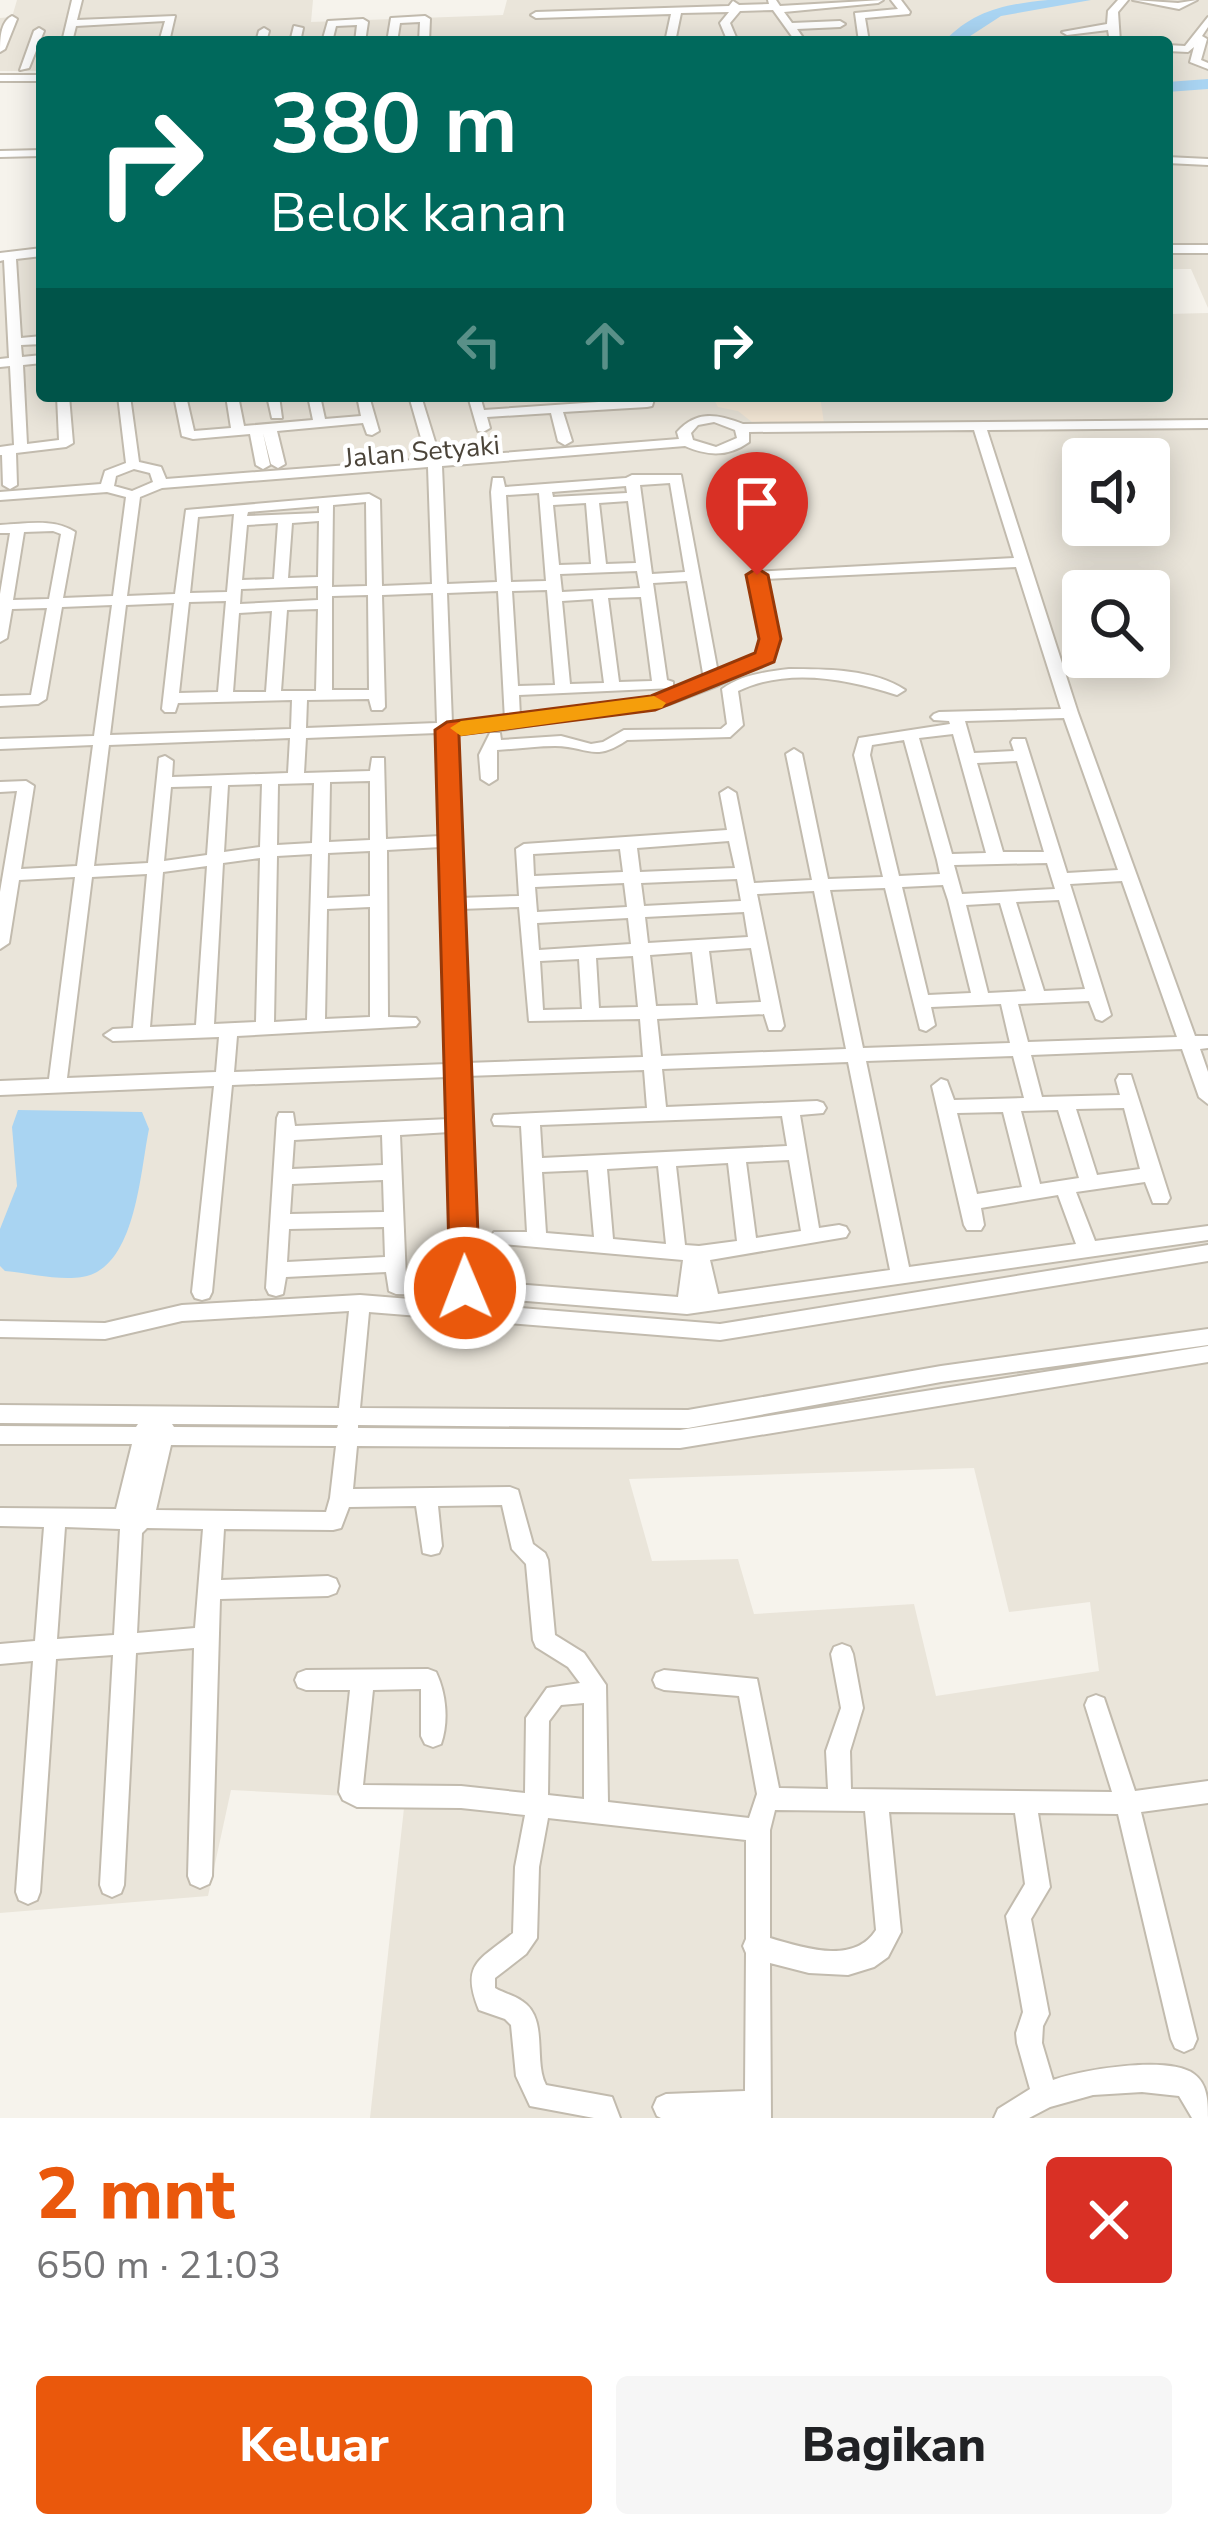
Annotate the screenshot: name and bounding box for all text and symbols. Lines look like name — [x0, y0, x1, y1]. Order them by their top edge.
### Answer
text: 380 m — [270, 67, 518, 182]
icon: right — [72, 84, 228, 240]
text: Belok kanan — [270, 176, 567, 250]
icon: left — [446, 312, 512, 378]
icon: ahead — [572, 312, 638, 378]
icon: right — [698, 312, 764, 378]
street label: Jalan Setyaki — [342, 427, 501, 477]
map controls — [1062, 438, 1170, 678]
button: sound — [1062, 438, 1170, 546]
pin — [706, 452, 808, 575]
icon: arrive — [724, 470, 790, 536]
button: search — [1062, 570, 1170, 678]
position arrow — [402, 1225, 528, 1351]
text: 2 mnt — [36, 2145, 235, 2243]
button: close — [1046, 2157, 1172, 2283]
text: 650 m · 21:03 — [36, 2239, 281, 2292]
button: Keluar — [36, 2376, 592, 2514]
button: Bagikan — [616, 2376, 1172, 2514]

